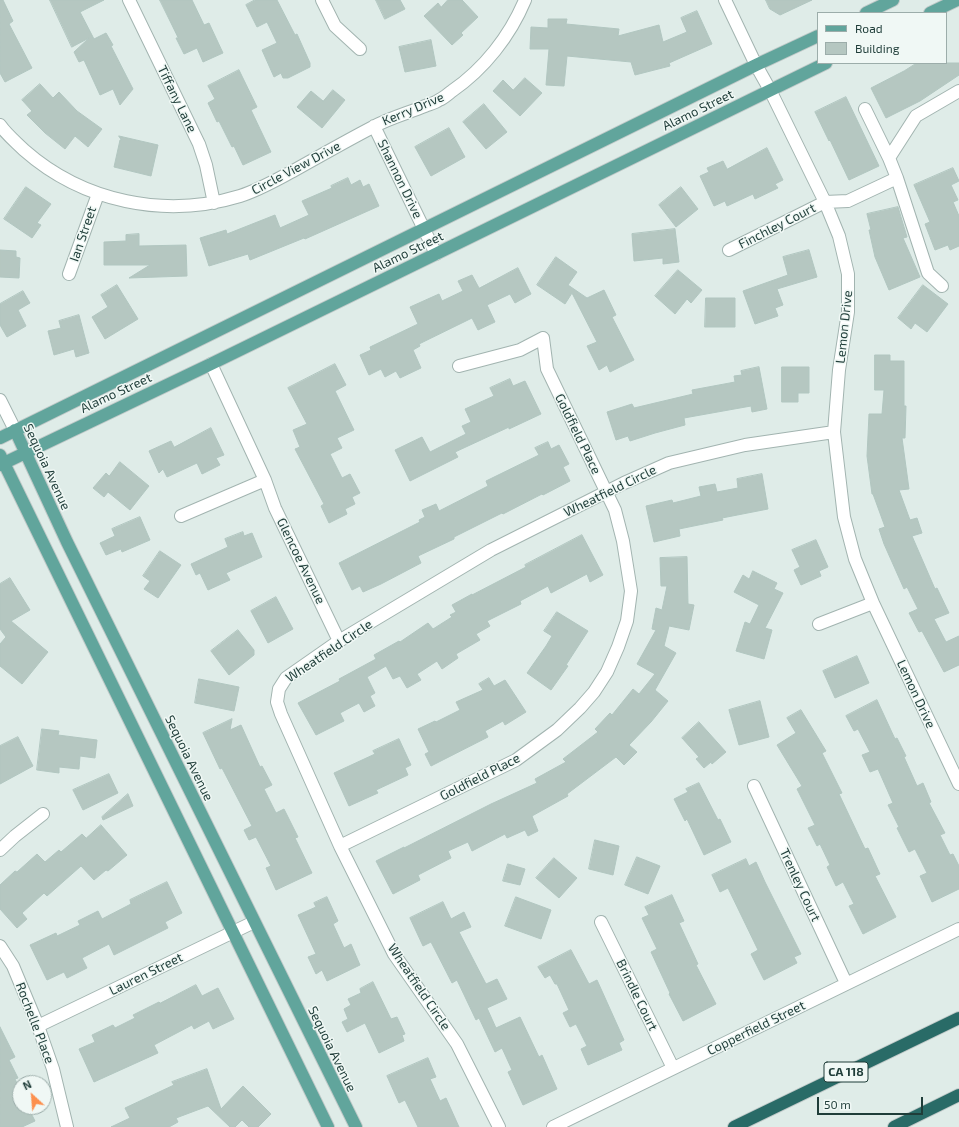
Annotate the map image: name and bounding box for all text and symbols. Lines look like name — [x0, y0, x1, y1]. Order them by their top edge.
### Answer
legend — [817, 12, 947, 64]
text: Road — [855, 21, 883, 35]
text: Building — [855, 41, 899, 55]
street label: Tiffany Lane — [154, 63, 200, 135]
street label: Alamo Street — [660, 86, 736, 134]
street label: Kerry Drive — [380, 89, 446, 129]
street label: Shannon Drive — [374, 137, 426, 221]
street label: Circle View Drive — [249, 138, 343, 198]
street label: Finchley Court — [736, 200, 818, 252]
street label: Ian Street — [66, 204, 100, 264]
street label: Alamo Street — [370, 228, 446, 276]
street label: Lemon Drive — [832, 290, 856, 364]
street label: Alamo Street — [78, 370, 154, 416]
street label: Goldfield Place — [552, 391, 604, 477]
street label: Sequoia Avenue — [20, 421, 74, 513]
street label: Wheatfield Circle — [561, 462, 659, 520]
street label: Glencoe Avenue — [273, 515, 329, 607]
street label: Wheatfield Circle — [283, 616, 375, 686]
street label: Lemon Drive — [893, 657, 939, 731]
street label: Sequoia Avenue — [162, 713, 216, 803]
street label: Goldfield Place — [437, 750, 523, 804]
street label: Trenley Court — [776, 846, 824, 924]
street label: Wheatfield Circle — [384, 941, 454, 1033]
street label: Lauren Street — [107, 949, 185, 999]
street label: Brindle Court — [613, 957, 661, 1033]
street label: Rochelle Place — [12, 980, 58, 1066]
street label: Copperfield Street — [704, 997, 808, 1059]
street label: Sequoia Avenue — [305, 1004, 359, 1094]
road number: CA 118 — [824, 1062, 868, 1082]
north arrow — [12, 1075, 52, 1115]
text: N — [21, 1077, 33, 1092]
scale bar — [819, 1089, 925, 1115]
text: 50 m — [824, 1097, 851, 1111]

